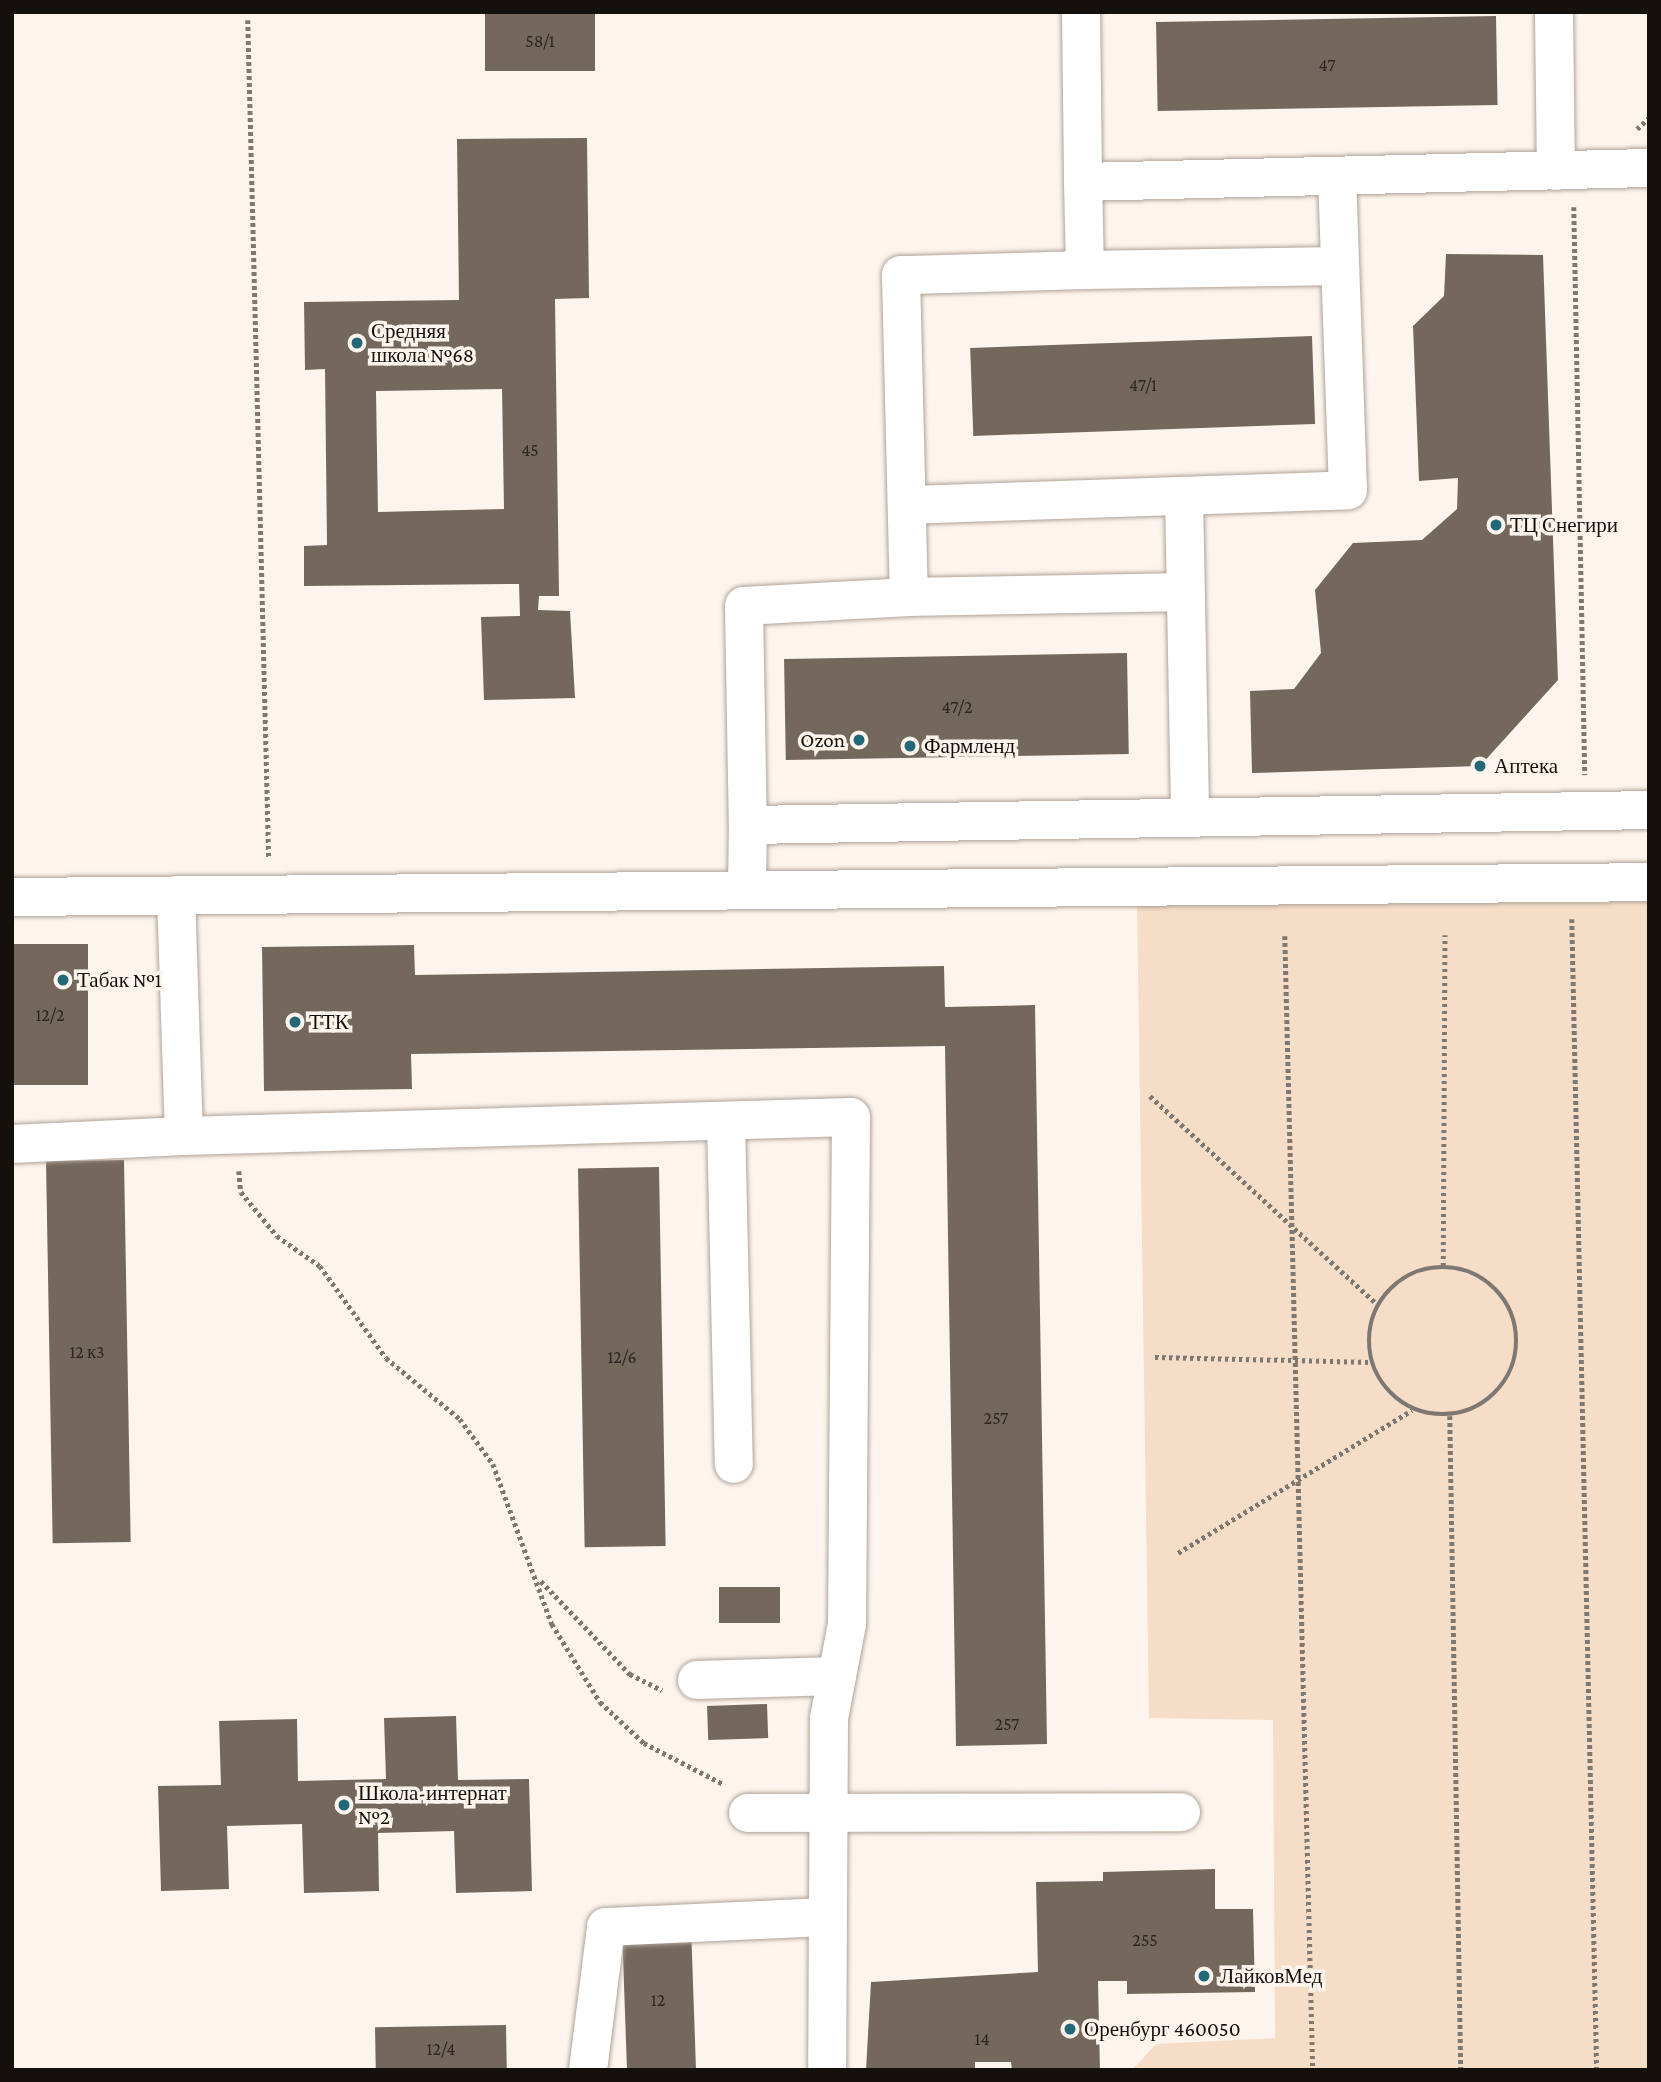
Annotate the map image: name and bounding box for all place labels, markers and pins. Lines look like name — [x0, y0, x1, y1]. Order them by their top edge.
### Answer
place label: Средняя школа №68 — [371, 318, 474, 368]
marker: Средняя школа №68 — [349, 335, 365, 351]
place label: ТЦ Снегири — [1510, 512, 1618, 538]
marker: ТЦ Снегири — [1488, 517, 1504, 533]
place label: Ozon — [800, 727, 845, 753]
marker: Ozon — [851, 732, 867, 748]
place label: Фармленд — [924, 733, 1015, 759]
marker: Фармленд — [902, 738, 918, 754]
place label: Аптека — [1494, 753, 1558, 779]
marker: Аптека — [1472, 758, 1488, 774]
place label: Табак №1 — [77, 967, 162, 993]
marker: Табак №1 — [55, 972, 71, 988]
place label: ТТК — [309, 1009, 349, 1035]
marker: ТТК — [287, 1014, 303, 1030]
place label: Школа-интернат №2 — [358, 1780, 507, 1830]
marker: Школа-интернат №2 — [336, 1797, 352, 1813]
place label: ЛайковМед — [1220, 1963, 1322, 1989]
marker: ЛайковМед — [1194, 1966, 1214, 1986]
place label: Оренбург 460050 — [1084, 2016, 1241, 2042]
marker: Оренбург 460050 — [1062, 2021, 1078, 2037]

